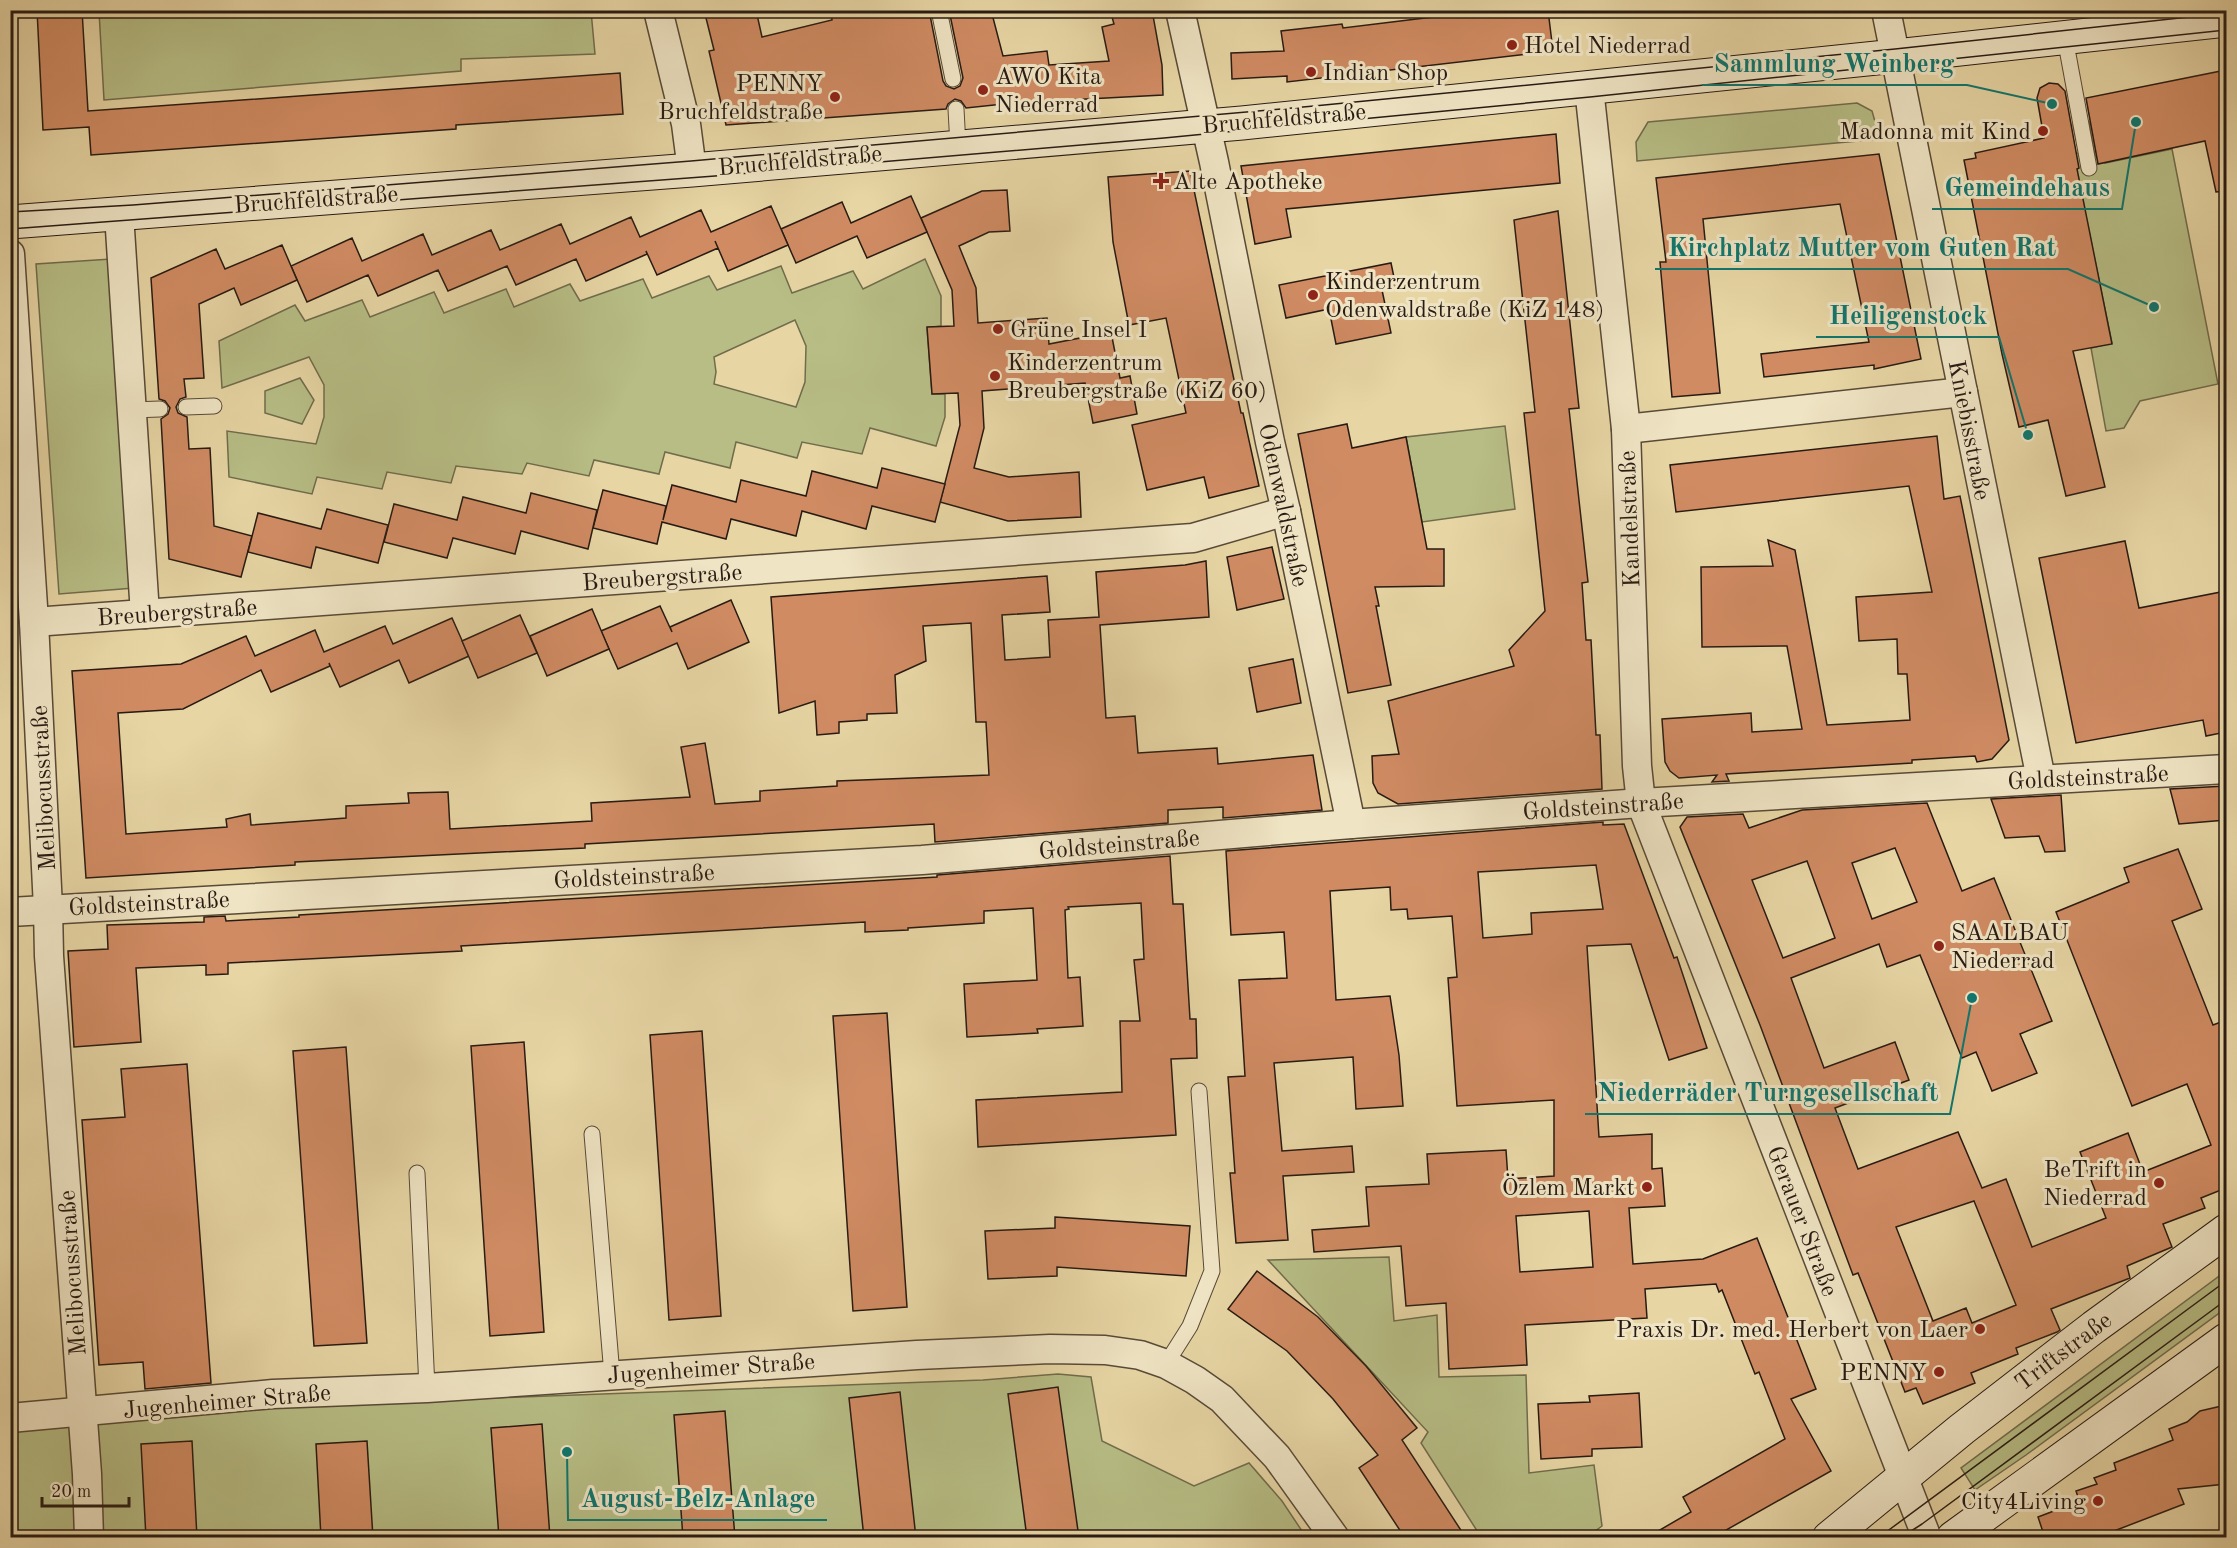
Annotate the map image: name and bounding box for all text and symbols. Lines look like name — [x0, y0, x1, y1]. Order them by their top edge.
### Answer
place label: Hotel Niederrad — [1524, 35, 1691, 59]
marker: Hotel Niederrad — [1505, 38, 1519, 52]
callout: Sammlung Weinberg — [1702, 41, 1967, 85]
text: Sammlung Weinberg — [1714, 52, 1955, 78]
place label: Indian Shop — [1323, 62, 1448, 86]
marker: Indian Shop — [1304, 65, 1318, 79]
place label: AWO Kita Niederrad — [995, 66, 1102, 118]
place label: PENNY Bruchfeldstraße — [658, 73, 823, 125]
marker: AWO Kita Niederrad — [976, 83, 990, 97]
marker: PENNY Bruchfeldstraße — [828, 90, 842, 104]
street label: Bruchfeldstraße — [1201, 101, 1367, 139]
place label: Madonna mit Kind — [1839, 121, 2031, 145]
marker: Madonna mit Kind — [2036, 124, 2050, 138]
street label: Bruchfeldstraße — [717, 143, 883, 181]
callout: Gemeindehaus — [1932, 165, 2122, 209]
place label: Alte Apotheke — [1173, 171, 1323, 195]
marker: Alte Apotheke — [1154, 174, 1168, 188]
text: Gemeindehaus — [1944, 176, 2110, 202]
street label: Bruchfeldstraße — [233, 183, 399, 219]
callout: Kirchplatz Mutter vom Guten Rat — [1655, 225, 2068, 269]
text: Kirchplatz Mutter vom Guten Rat — [1668, 236, 2056, 262]
place label: Kinderzentrum Odenwaldstraße (KiZ 148) — [1325, 271, 1604, 323]
marker: Kinderzentrum Odenwaldstraße (KiZ 148) — [1306, 288, 1320, 302]
callout: Heiligenstock — [1816, 293, 1999, 337]
text: Heiligenstock — [1829, 304, 1988, 330]
place label: Grüne Insel I — [1010, 319, 1147, 343]
marker: Grüne Insel I — [991, 322, 1005, 336]
place label: Kinderzentrum Breubergstraße (KiZ 60) — [1007, 352, 1267, 404]
street label: Kniebisstraße — [1943, 358, 1993, 502]
marker: Kinderzentrum Breubergstraße (KiZ 60) — [988, 369, 1002, 383]
street label: Odenwaldstraße — [1253, 422, 1311, 589]
street label: Kandelstraße — [1617, 450, 1645, 588]
street label: Breubergstraße — [581, 561, 743, 597]
street label: Breubergstraße — [96, 596, 258, 632]
street label: Melibocusstraße — [29, 704, 61, 872]
street label: Goldsteinstraße — [2007, 763, 2169, 795]
street label: Goldsteinstraße — [1522, 790, 1685, 826]
street label: Goldsteinstraße — [1038, 827, 1201, 865]
street label: Goldsteinstraße — [553, 862, 715, 894]
street label: Goldsteinstraße — [68, 889, 230, 921]
place label: SAALBAU Niederrad — [1951, 922, 2069, 974]
marker: SAALBAU Niederrad — [1932, 939, 1946, 953]
callout: Niederräder Turngesellschaft — [1585, 1070, 1950, 1114]
text: Niederräder Turngesellschaft — [1597, 1081, 1939, 1107]
street label: Gerauer Straße — [1761, 1143, 1841, 1300]
place label: BeTrift in Niederrad — [2043, 1159, 2147, 1211]
place label: Özlem Markt — [1502, 1173, 1635, 1201]
marker: BeTrift in Niederrad — [2152, 1176, 2166, 1190]
marker: Özlem Markt — [1640, 1180, 1654, 1194]
street label: Melibocusstraße — [56, 1189, 92, 1357]
street label: Triftstraße — [2011, 1309, 2117, 1396]
place label: Praxis Dr. med. Herbert von Laer — [1616, 1319, 1968, 1343]
marker: Praxis Dr. med. Herbert von Laer — [1973, 1322, 1987, 1336]
street label: Jugenheimer Straße — [606, 1351, 816, 1389]
place label: PENNY — [1840, 1362, 1927, 1386]
marker: PENNY — [1932, 1365, 1946, 1379]
street label: Jugenheimer Straße — [122, 1382, 332, 1424]
scale bar — [42, 1470, 129, 1508]
callout: August-Belz-Anlage — [568, 1476, 827, 1520]
text: 20 m — [51, 1483, 91, 1501]
text: August-Belz-Anlage — [580, 1487, 816, 1513]
place label: City4Living — [1961, 1491, 2086, 1515]
marker: City4Living — [2091, 1494, 2105, 1508]

